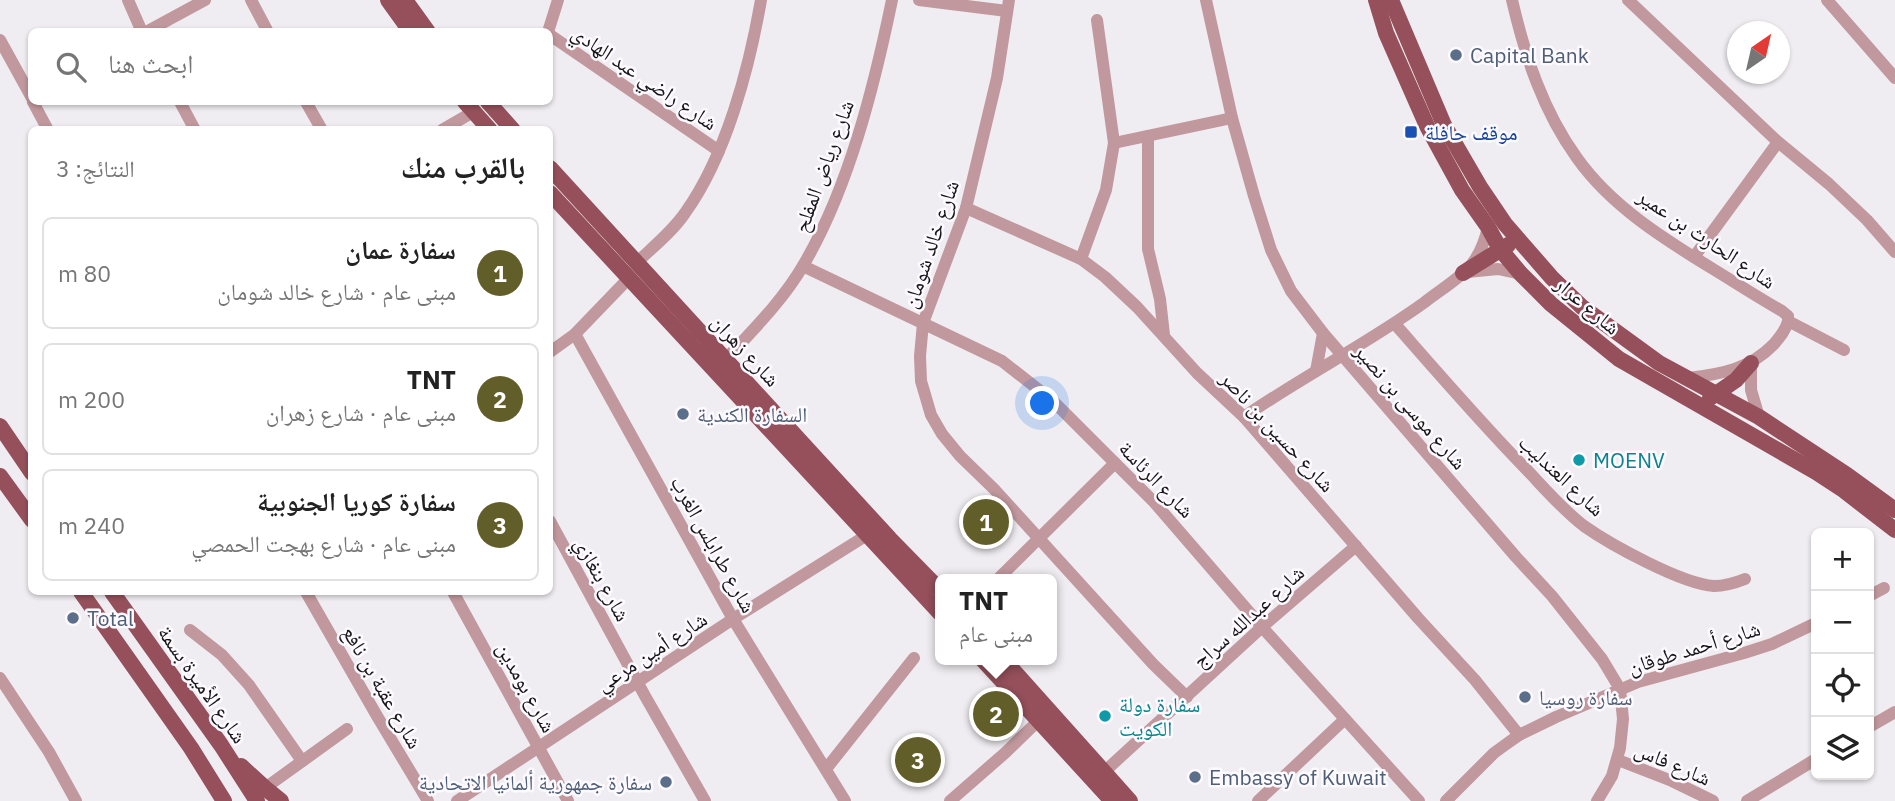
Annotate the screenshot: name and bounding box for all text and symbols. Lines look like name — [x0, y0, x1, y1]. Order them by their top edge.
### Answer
street label: شارع راضي عبد الهادي — [565, 18, 723, 139]
north arrow — [1727, 21, 1790, 84]
search box — [28, 28, 553, 105]
place label: Capital Bank — [1470, 41, 1589, 69]
text: ابحث هنا — [108, 46, 193, 80]
marker: Capital Bank — [1448, 47, 1464, 63]
icon: search — [52, 48, 90, 86]
street label: شارع رياض المفلح — [786, 96, 860, 236]
place label: موقف حافلة — [1425, 118, 1517, 146]
marker: موقف حافلة — [1403, 124, 1419, 140]
text: بالقرب منك — [401, 147, 525, 186]
text: النتائج: 3 — [56, 153, 135, 183]
street label: شارع خالد شومان — [895, 176, 965, 312]
street label: شارع الحارث بن عمير — [1632, 181, 1782, 295]
text: سفارة عمان — [345, 232, 456, 266]
text: 80 m — [58, 258, 111, 288]
text: 1 — [493, 258, 507, 288]
street label: شارع عرار — [1549, 269, 1627, 340]
text: مبنى عام · شارع خالد شومان — [217, 276, 456, 306]
street label: شارع زهران — [705, 308, 787, 392]
street label: شارع موسى بن نصير — [1348, 336, 1474, 475]
text: TNT — [407, 362, 456, 396]
street label: شارع حسين بن ناصر — [1214, 364, 1341, 498]
text: 200 m — [58, 384, 125, 414]
text: 2 — [493, 384, 507, 414]
your location — [1025, 386, 1059, 420]
text: مبنى عام · شارع زهران — [266, 397, 456, 427]
place label: السفارة الكندية — [697, 400, 807, 428]
marker: السفارة الكندية — [675, 406, 691, 422]
street label: شارع العندليب — [1513, 428, 1611, 522]
street label: شارع الرئاسة — [1113, 434, 1201, 524]
place label: MOENV — [1593, 446, 1665, 474]
marker: MOENV — [1571, 452, 1587, 468]
street label: شارع طرابلس الغرب — [665, 471, 763, 617]
text: سفارة كوريا الجنوبية — [257, 484, 456, 518]
pin: 1 — [963, 496, 1009, 548]
text: 240 m — [58, 510, 125, 540]
text: 3 — [493, 510, 507, 540]
text: مبنى عام · شارع بهجت الحمصي — [191, 528, 456, 558]
map controls — [1811, 528, 1874, 780]
button: + — [1811, 528, 1874, 591]
street label: شارع بنغازي — [566, 532, 638, 628]
street label: شارع عبدالله سراج — [1186, 558, 1310, 674]
popup — [935, 574, 1057, 665]
text: TNT — [959, 583, 1008, 617]
button: − — [1811, 591, 1874, 654]
place label: Total — [87, 604, 134, 632]
street label: شارع أمين مرعي — [590, 605, 714, 700]
marker: Total — [65, 610, 81, 626]
street label: شارع أحمد طوقان — [1624, 614, 1764, 680]
text: مبنى عام — [959, 618, 1033, 648]
street label: شارع الأميرة بسمة — [152, 620, 254, 748]
street label: شارع عقبة بن نافع — [337, 621, 429, 753]
street label: شارع بومدين — [491, 637, 563, 737]
button: locate — [1811, 654, 1874, 717]
place label: سفارة روسيا — [1539, 683, 1633, 711]
pin: 2 — [973, 688, 1019, 740]
marker: سفارة روسيا — [1517, 689, 1533, 705]
place label: سفارة دولة الكويت — [1119, 690, 1200, 742]
marker: سفارة دولة الكويت — [1097, 708, 1113, 724]
button: layers — [1811, 717, 1874, 780]
pin: 3 — [895, 734, 941, 786]
street label: شارع فاس — [1631, 734, 1715, 792]
place label: Embassy of Kuwait — [1209, 763, 1387, 791]
place label: سفارة جمهورية ألمانيا الاتحادية — [419, 768, 652, 796]
marker: Embassy of Kuwait — [1187, 769, 1203, 785]
marker: سفارة جمهورية ألمانيا الاتحادية — [658, 774, 674, 790]

